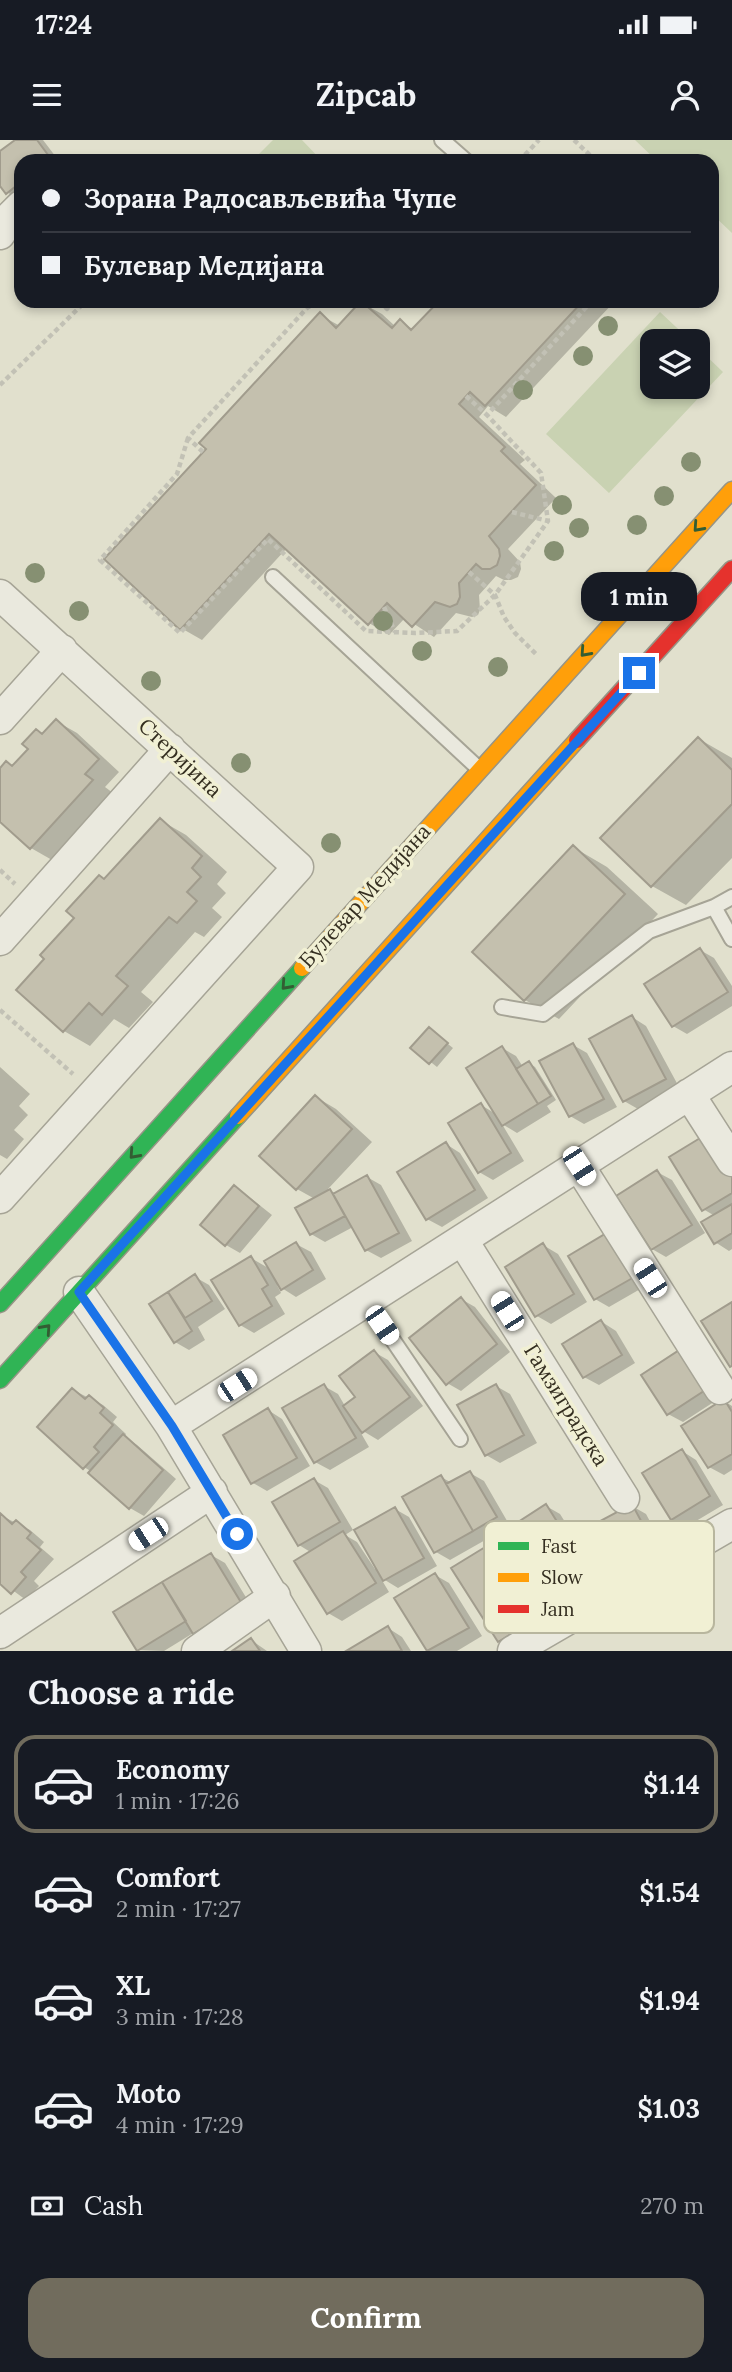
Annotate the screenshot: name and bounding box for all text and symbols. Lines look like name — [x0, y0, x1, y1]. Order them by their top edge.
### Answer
text: 17:24 — [35, 8, 92, 41]
text: Zipcab — [316, 74, 416, 115]
icon: menu — [28, 76, 66, 114]
icon: person — [666, 76, 704, 114]
text: Зорана Радосављевића Чупе — [84, 182, 456, 215]
text: Булевар Медијана — [84, 249, 324, 282]
map controls — [640, 329, 710, 399]
button: layers — [640, 329, 710, 399]
one-way arrow — [694, 519, 706, 532]
callout: 1 min — [581, 572, 697, 620]
text: 1 min — [610, 582, 668, 611]
one-way arrow — [581, 644, 593, 657]
route end — [623, 657, 655, 689]
street label: Стеријина — [133, 712, 228, 803]
street label: Булевар Медијана — [293, 818, 436, 973]
one-way arrow — [281, 977, 294, 990]
car — [559, 1143, 600, 1189]
one-way arrow — [130, 1146, 142, 1159]
car — [630, 1255, 671, 1301]
car — [487, 1288, 528, 1334]
car — [362, 1302, 403, 1348]
one-way arrow — [37, 1324, 50, 1337]
street label: Гамзиградска — [518, 1339, 615, 1471]
car — [214, 1365, 261, 1405]
car — [125, 1514, 172, 1554]
route start — [221, 1518, 253, 1550]
legend — [484, 1521, 714, 1633]
text: Fast — [541, 1534, 577, 1558]
text: Slow — [541, 1565, 584, 1589]
text: Jam — [540, 1597, 575, 1621]
text: Choose a ride — [28, 1672, 235, 1713]
icon: car — [32, 1753, 95, 1816]
text: Economy — [116, 1753, 229, 1786]
text: $1.14 — [643, 1768, 700, 1801]
text: 1 min · 17:26 — [116, 1786, 240, 1815]
icon: car — [32, 1861, 95, 1924]
text: Comfort — [116, 1861, 220, 1894]
text: $1.54 — [640, 1876, 700, 1909]
text: 2 min · 17:27 — [116, 1894, 241, 1923]
icon: car — [32, 1969, 95, 2032]
text: XL — [116, 1969, 150, 2002]
text: $1.94 — [639, 1984, 700, 2017]
text: 3 min · 17:28 — [116, 2002, 244, 2031]
icon: car — [32, 2077, 95, 2140]
text: Moto — [116, 2077, 181, 2110]
text: $1.03 — [637, 2092, 700, 2125]
text: 4 min · 17:29 — [116, 2110, 244, 2139]
icon: cash — [28, 2187, 66, 2225]
text: Cash — [84, 2189, 143, 2222]
text: 270 m — [640, 2191, 704, 2220]
button: Confirm — [28, 2278, 704, 2358]

